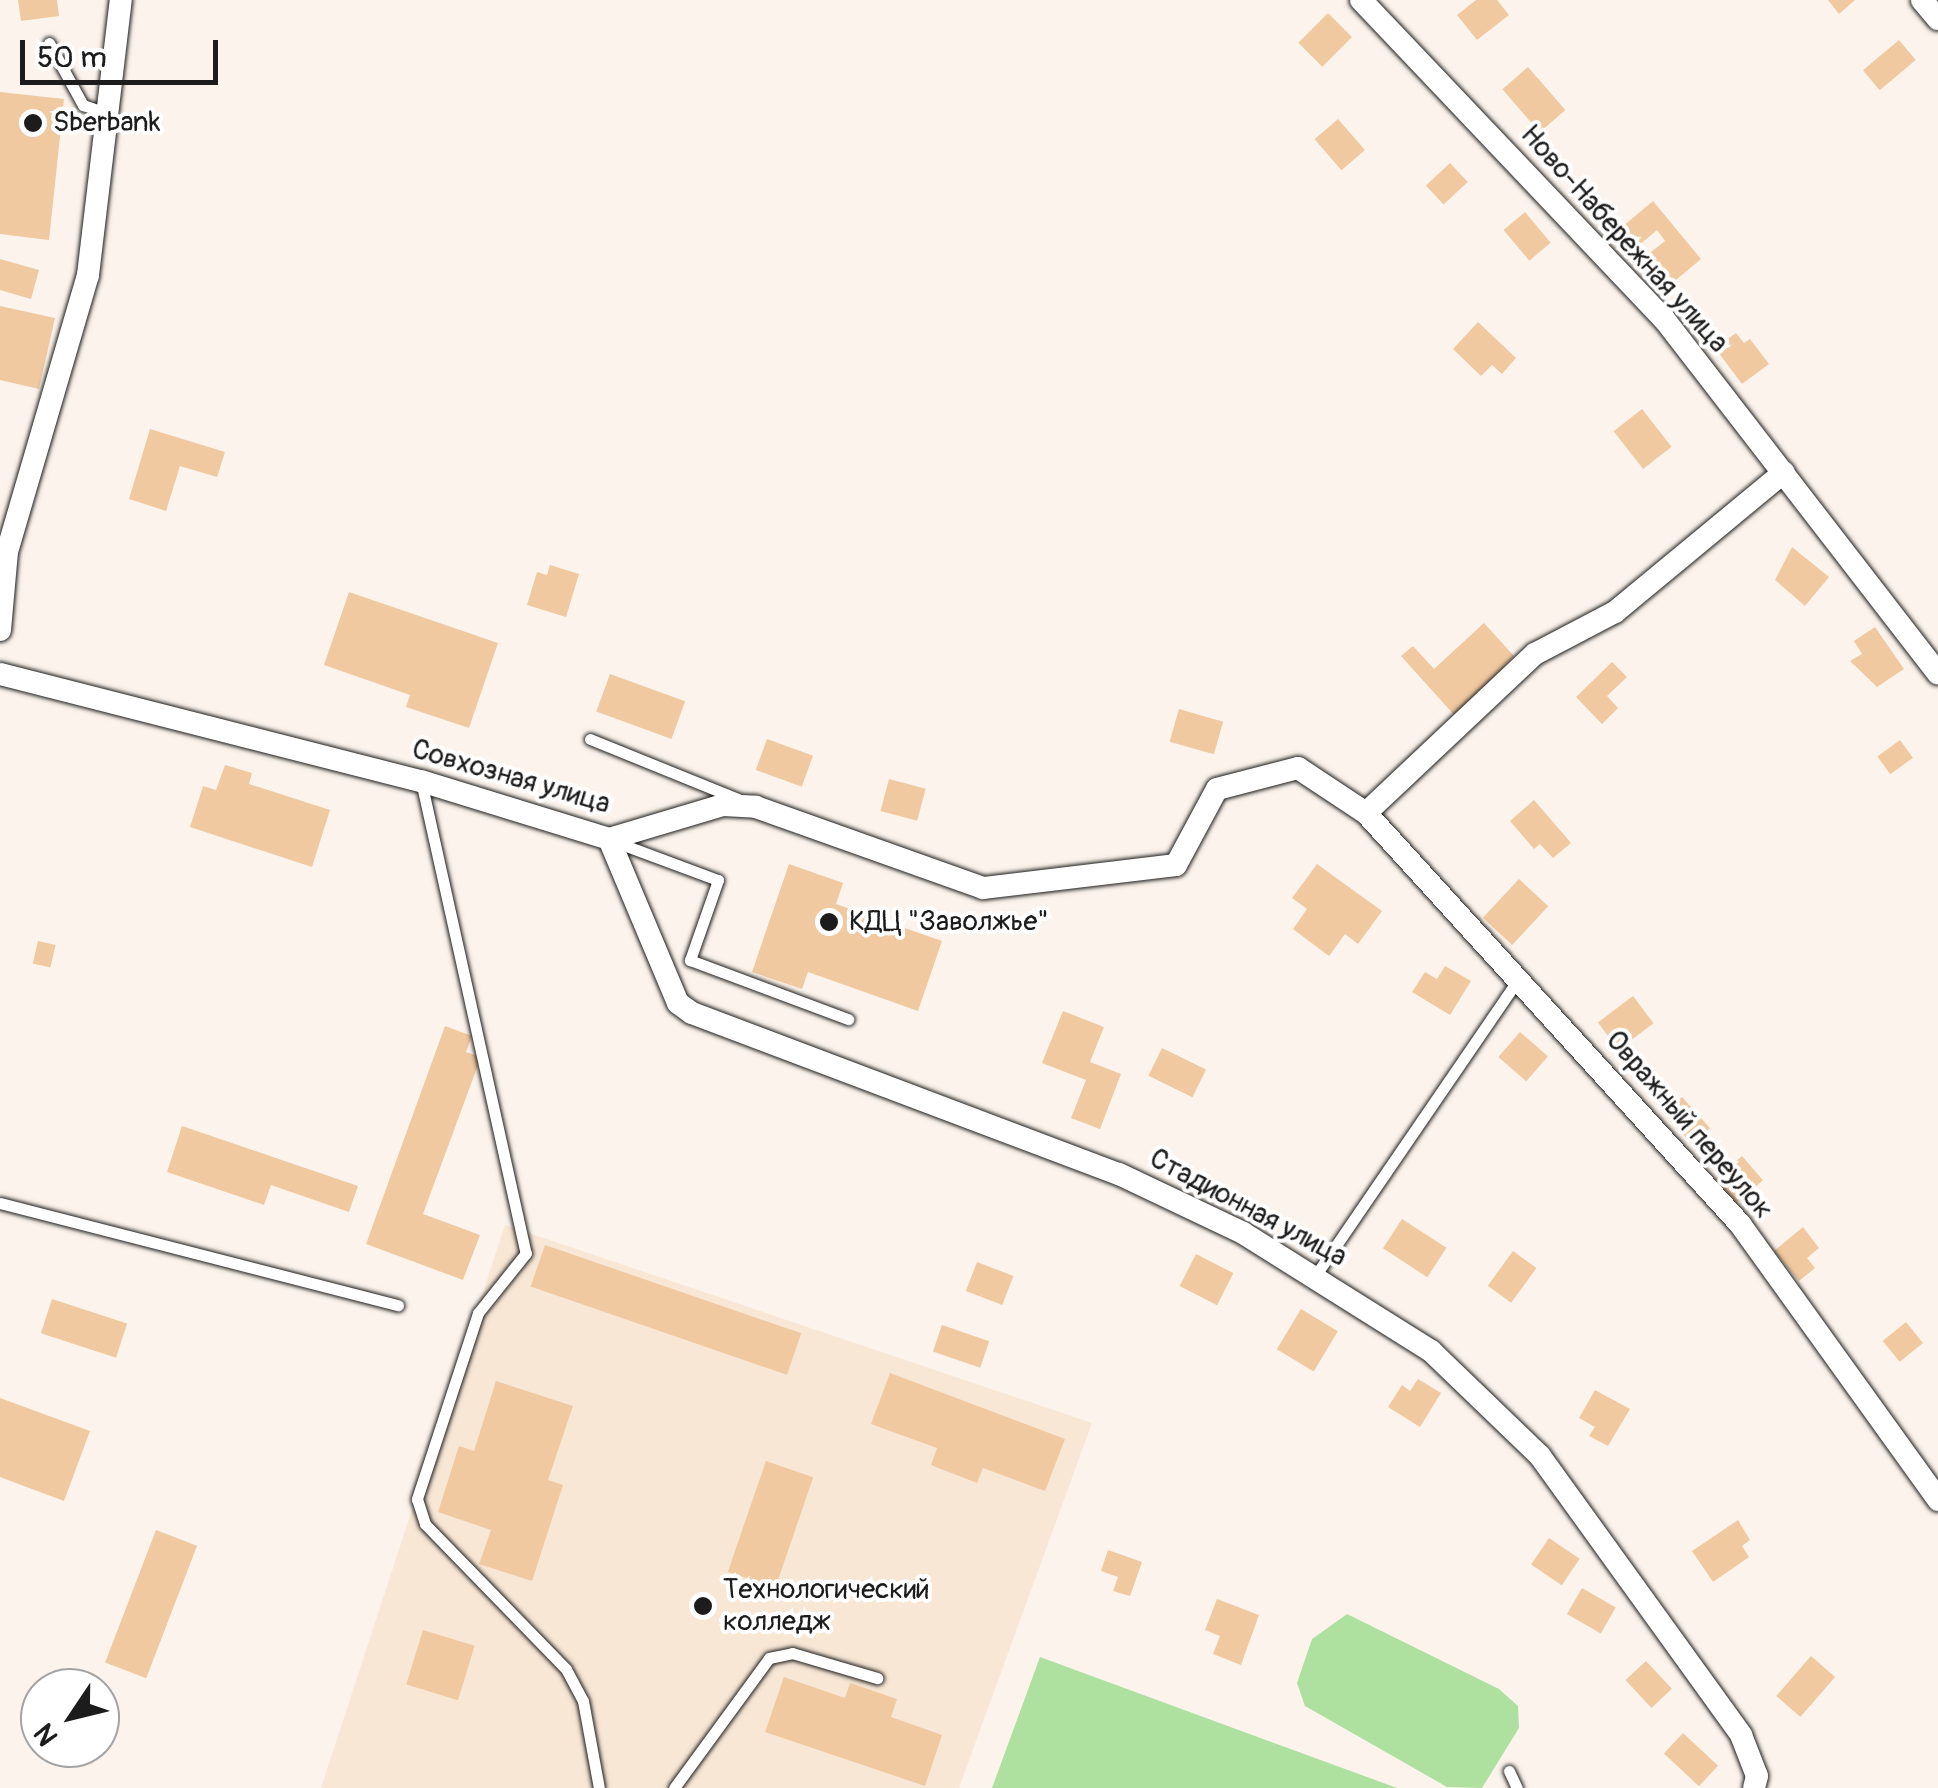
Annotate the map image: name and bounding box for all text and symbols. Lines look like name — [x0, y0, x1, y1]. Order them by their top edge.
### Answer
scale bar — [25, 20, 222, 82]
text: 50 m — [37, 39, 107, 76]
place label: Sberbank — [53, 106, 160, 140]
marker: Sberbank — [22, 112, 44, 134]
street label: Ново-Набережная улица — [1513, 118, 1735, 360]
street label: Совхозная улица — [408, 733, 614, 821]
place label: КДЦ "Заволжье" — [849, 905, 1049, 939]
marker: КДЦ "Заволжье" — [818, 911, 840, 933]
street label: Овражный переулок — [1598, 1024, 1780, 1226]
street label: Стадионная улица — [1144, 1142, 1352, 1274]
place label: Технологический колледж — [723, 1573, 930, 1639]
marker: Технологический колледж — [692, 1595, 714, 1617]
north arrow — [20, 1668, 120, 1768]
text: N — [27, 1717, 66, 1752]

